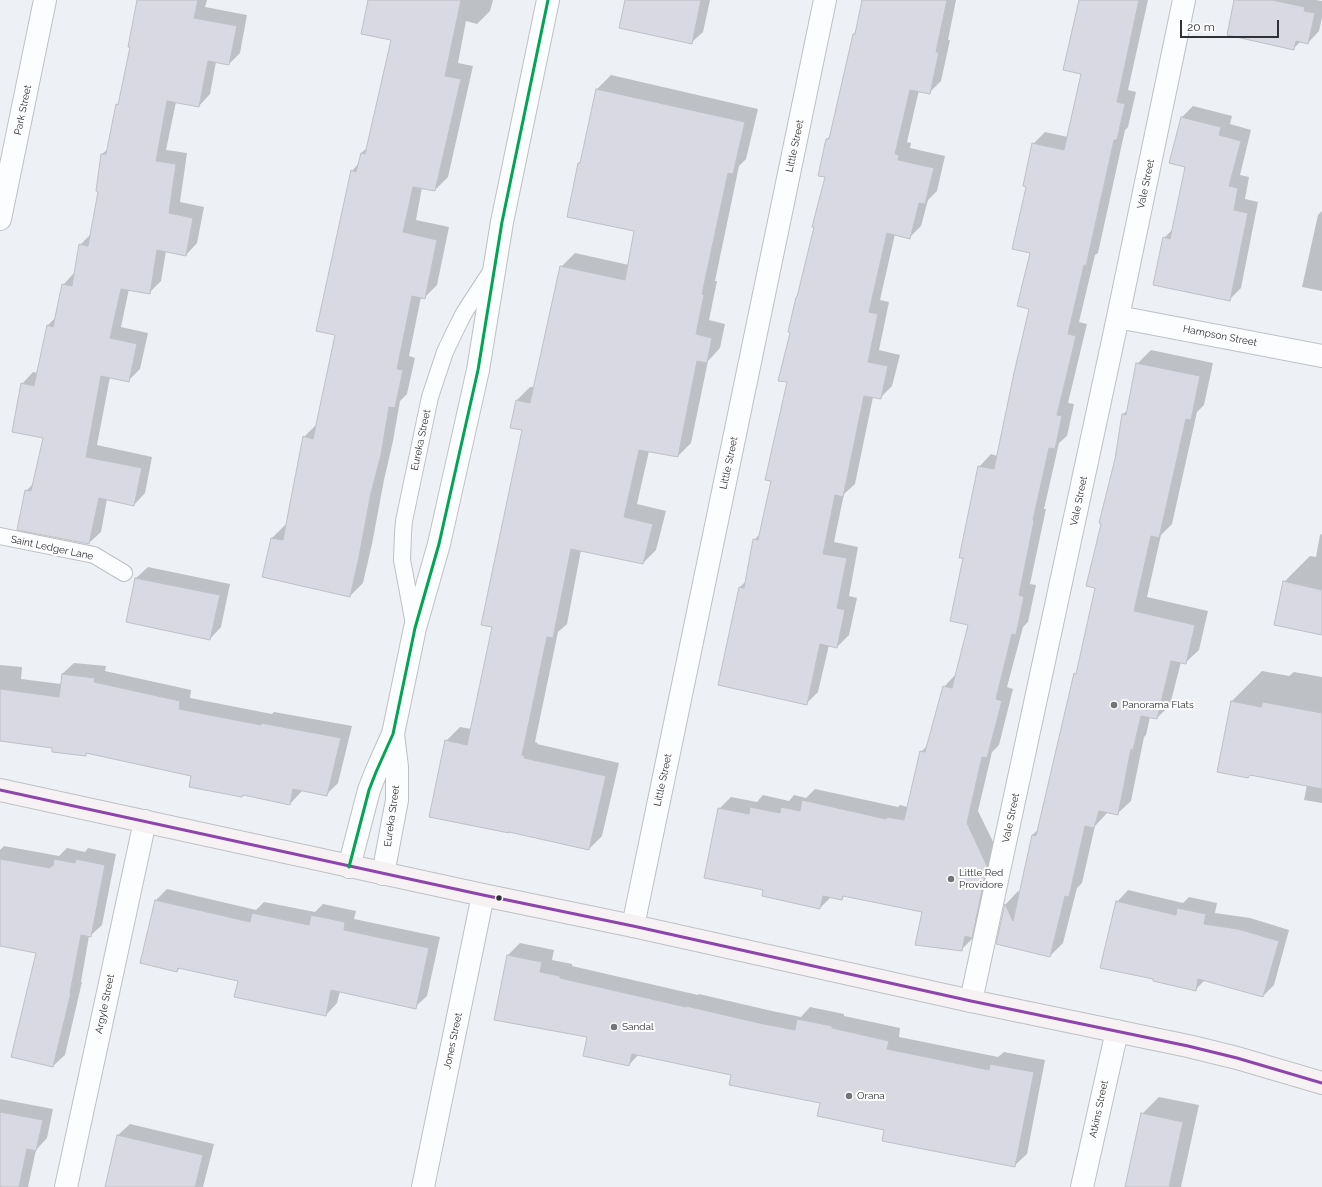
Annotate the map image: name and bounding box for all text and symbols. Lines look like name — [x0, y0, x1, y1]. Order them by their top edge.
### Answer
scale bar — [1182, 12, 1281, 38]
text: 20 m — [1187, 20, 1215, 34]
street label: Park Street — [12, 84, 34, 136]
street label: Little Street — [784, 119, 806, 173]
street label: Vale Street — [1135, 158, 1157, 210]
street label: Hampson Street — [1182, 323, 1258, 349]
street label: Eureka Street — [409, 408, 433, 472]
street label: Little Street — [718, 436, 740, 490]
street label: Vale Street — [1068, 475, 1090, 527]
street label: Saint Ledger Lane — [10, 533, 94, 563]
place label: Panorama Flats — [1122, 699, 1194, 711]
marker: Panorama Flats — [1109, 700, 1119, 710]
street label: Little Street — [652, 753, 674, 807]
street label: Eureka Street — [382, 784, 402, 848]
street label: Vale Street — [1000, 792, 1022, 844]
place label: Little Red Providore — [959, 867, 1003, 890]
marker: Little Red Providore — [946, 874, 956, 884]
unlabelled marker — [494, 893, 504, 903]
street label: Argyle Street — [93, 973, 117, 1035]
street label: Jones Street — [441, 1012, 465, 1070]
place label: Sandal — [622, 1021, 654, 1033]
marker: Sandal — [609, 1022, 619, 1032]
street label: Atkins Street — [1087, 1079, 1111, 1139]
place label: Orana — [857, 1090, 885, 1102]
marker: Orana — [844, 1091, 854, 1101]

